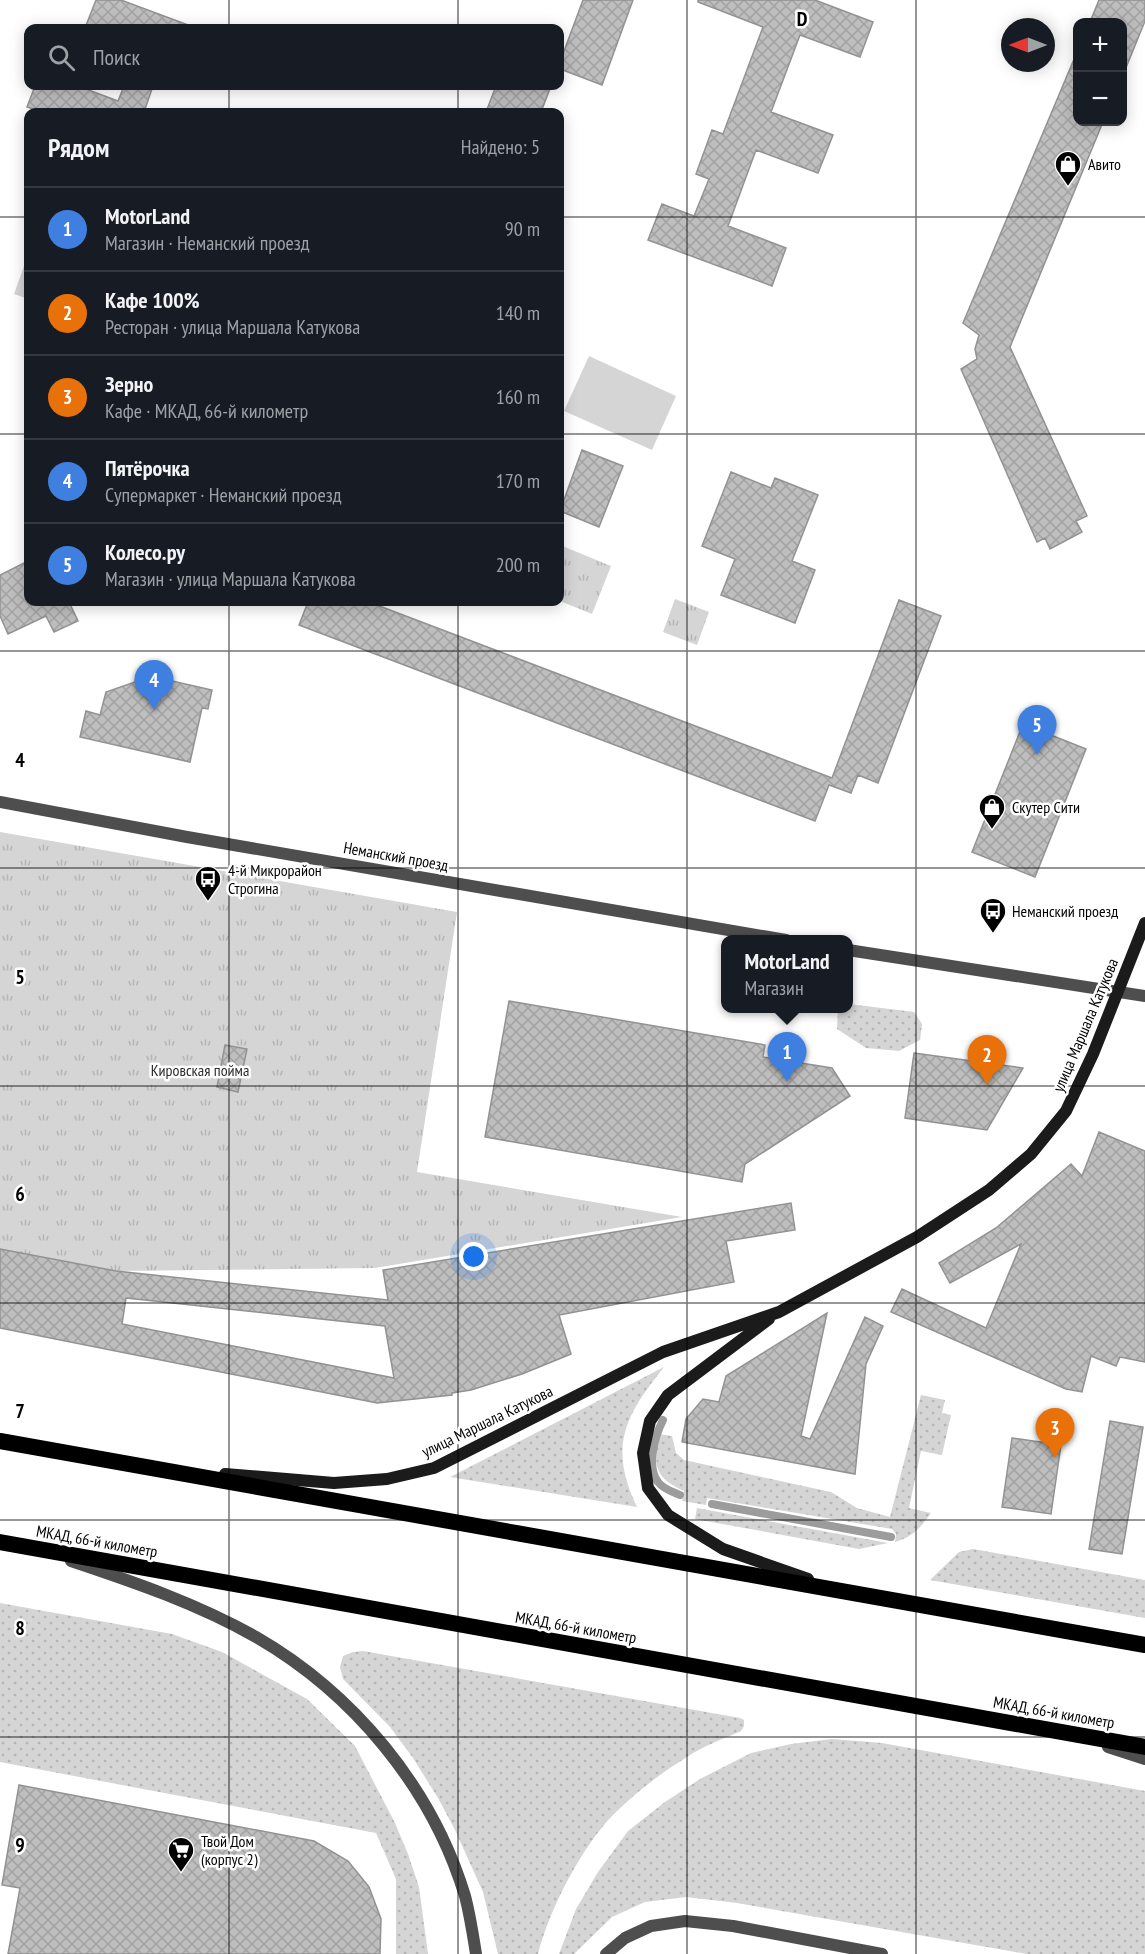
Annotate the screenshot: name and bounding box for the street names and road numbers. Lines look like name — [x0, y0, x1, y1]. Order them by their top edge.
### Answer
street label: Неманский проезд — [342, 837, 450, 875]
street label: улица Маршала Катукова — [1048, 955, 1122, 1095]
street label: улица Маршала Катукова — [418, 1381, 556, 1461]
street label: МКАД, 66-й километр — [35, 1520, 159, 1562]
street label: МКАД, 66-й километр — [514, 1606, 638, 1648]
street label: МКАД, 66-й километр — [992, 1691, 1116, 1733]

